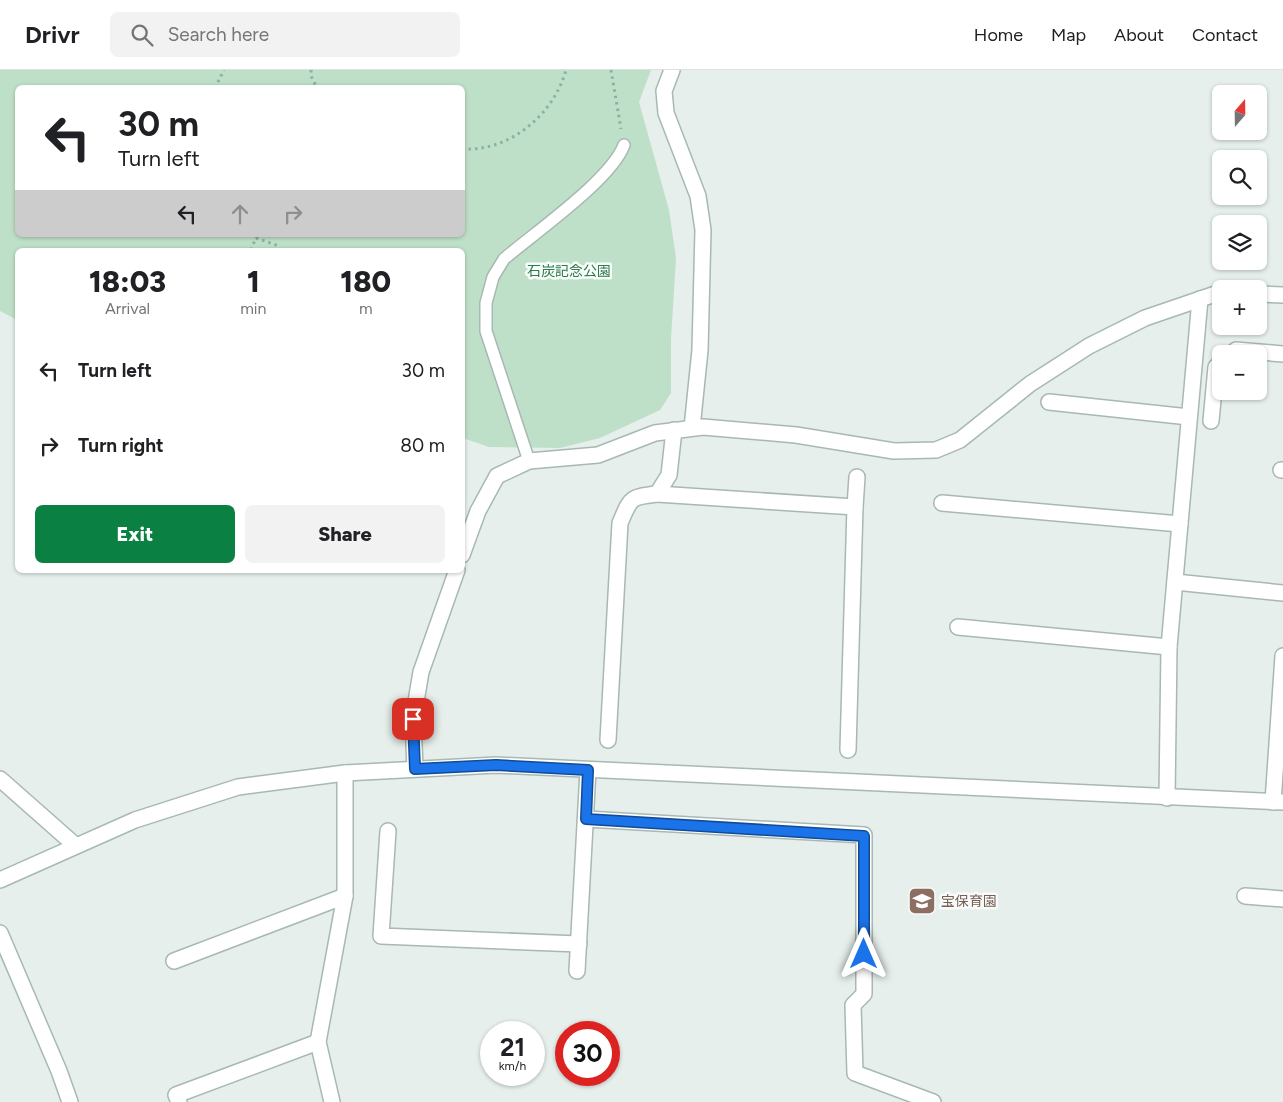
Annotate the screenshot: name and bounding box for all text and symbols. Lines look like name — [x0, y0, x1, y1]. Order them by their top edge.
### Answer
search box — [110, 12, 460, 57]
text: Drivr — [25, 20, 80, 49]
icon: search — [128, 21, 156, 49]
text: Search here — [168, 23, 269, 46]
text: Home — [974, 24, 1023, 46]
text: Map — [1051, 24, 1086, 46]
text: About — [1114, 24, 1164, 46]
text: Contact — [1192, 24, 1258, 46]
north arrow — [1212, 85, 1268, 140]
map controls — [1212, 85, 1267, 400]
text: 30 m — [118, 103, 199, 145]
icon: left — [35, 105, 100, 170]
text: Turn left — [118, 145, 200, 172]
button: search — [1212, 150, 1267, 205]
icon: left — [173, 200, 201, 228]
icon: ahead — [226, 200, 254, 228]
icon: right — [279, 200, 307, 228]
button: layers — [1212, 215, 1267, 270]
text: 18:03 — [89, 263, 166, 300]
text: 1 — [247, 263, 260, 300]
text: 180 — [340, 263, 391, 300]
park label: 石炭記念公園 — [527, 263, 611, 280]
button: + — [1212, 280, 1267, 335]
text: Arrival — [105, 299, 150, 318]
text: min — [240, 299, 266, 318]
text: m — [359, 299, 373, 318]
button: − — [1212, 345, 1267, 400]
icon: left — [35, 357, 63, 385]
text: Turn left — [78, 359, 152, 382]
text: 30 m — [402, 359, 445, 382]
icon: right — [35, 432, 63, 460]
text: Turn right — [78, 434, 164, 457]
text: 80 m — [400, 434, 445, 457]
button: Exit — [35, 505, 235, 563]
button: Share — [245, 505, 445, 563]
pin — [392, 698, 434, 740]
icon: arrive — [399, 705, 427, 733]
school or university icon: 宝保育園 — [907, 886, 937, 916]
place label: 宝保育園 — [941, 893, 997, 910]
position arrow — [837, 927, 889, 979]
speed limit sign: 30 — [555, 1021, 620, 1086]
text: 21 — [500, 1032, 525, 1062]
text: km/h — [499, 1059, 526, 1073]

